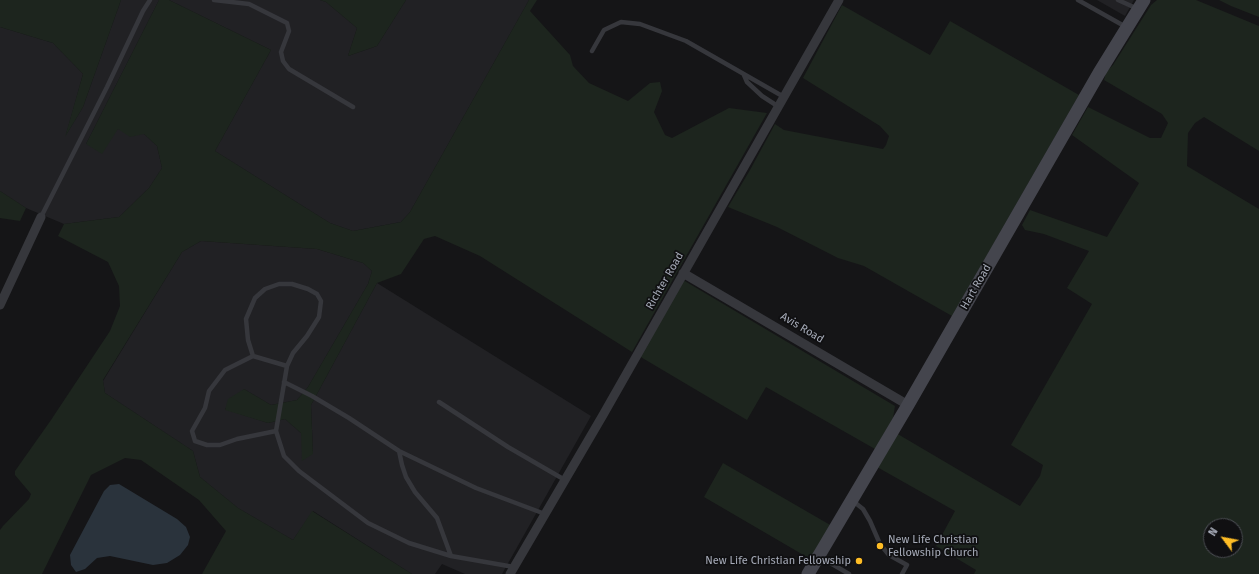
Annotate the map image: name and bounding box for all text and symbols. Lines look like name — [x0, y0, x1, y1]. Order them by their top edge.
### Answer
street label: Richter Road — [643, 250, 687, 312]
street label: Hart Road — [958, 262, 994, 312]
street label: Avis Road — [778, 310, 826, 346]
north arrow — [1203, 518, 1243, 558]
text: N — [1206, 525, 1221, 538]
place label: New Life Christian Fellowship Church — [888, 533, 978, 559]
marker: New Life Christian Fellowship Church — [875, 541, 885, 551]
place label: New Life Christian Fellowship — [705, 554, 851, 568]
marker: New Life Christian Fellowship — [854, 556, 864, 566]

